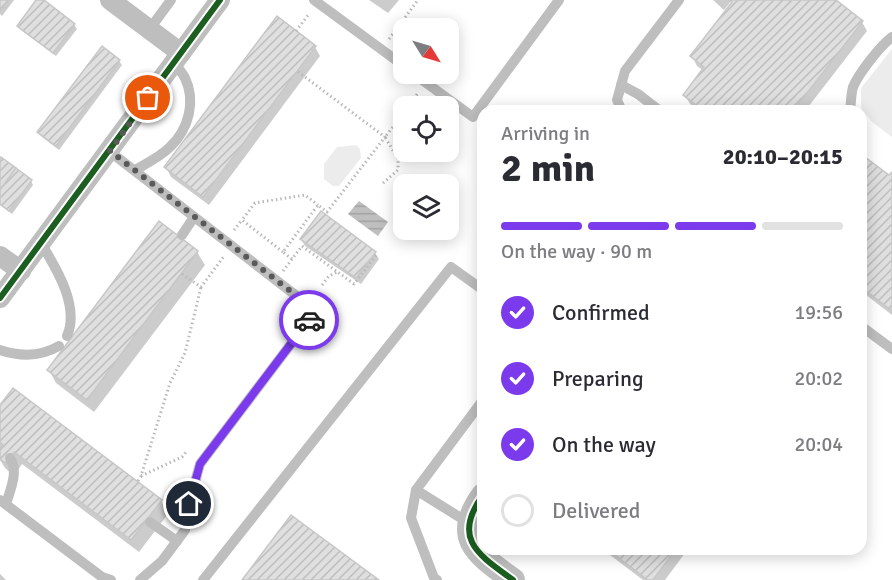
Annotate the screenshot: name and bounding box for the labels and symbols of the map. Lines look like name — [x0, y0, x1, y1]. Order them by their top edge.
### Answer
north arrow — [393, 18, 459, 84]
pin — [122, 72, 173, 123]
courier — [279, 290, 339, 350]
pin — [163, 478, 214, 529]

